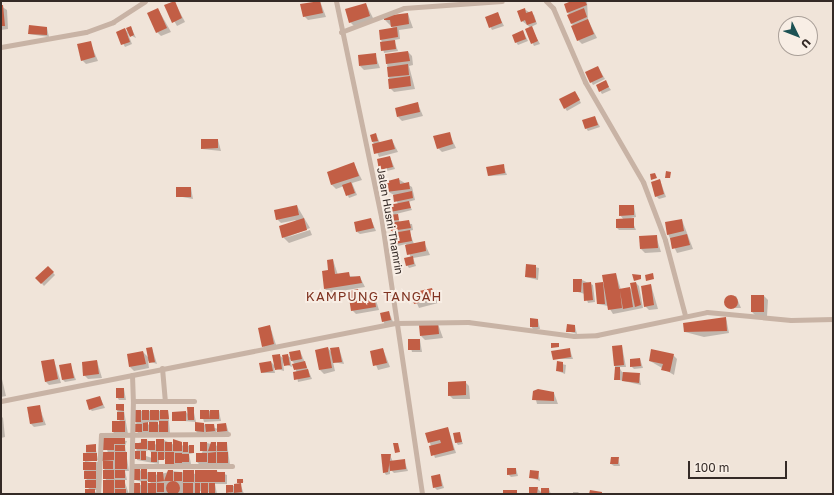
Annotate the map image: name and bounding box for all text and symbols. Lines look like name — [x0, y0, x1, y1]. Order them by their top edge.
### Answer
north arrow — [778, 16, 818, 56]
text: U — [799, 36, 814, 51]
street label: Jalan Husni Thamrin — [374, 166, 406, 276]
district label: KAMPUNG TANGAH — [306, 288, 442, 304]
scale bar — [690, 453, 789, 479]
text: 100 m — [695, 460, 729, 475]

